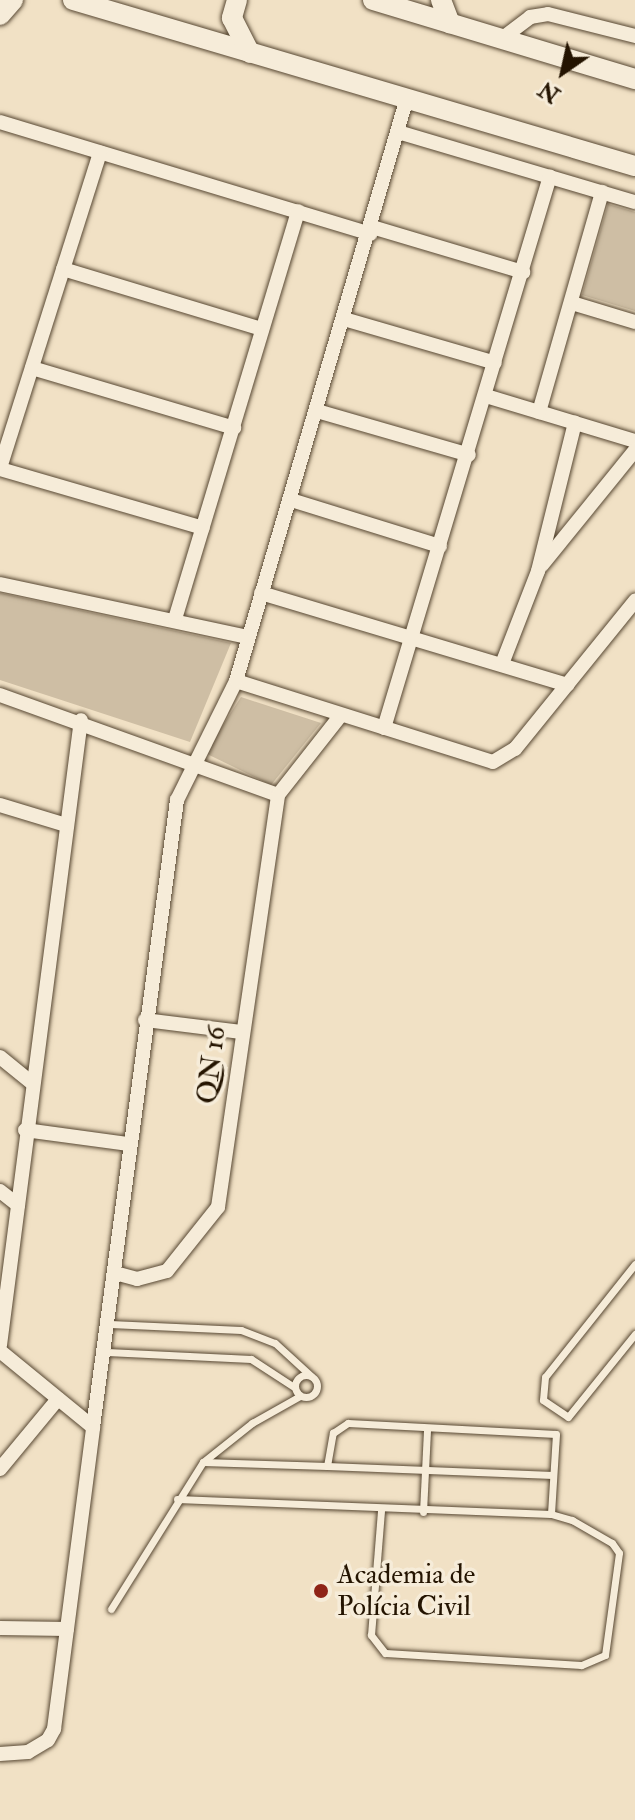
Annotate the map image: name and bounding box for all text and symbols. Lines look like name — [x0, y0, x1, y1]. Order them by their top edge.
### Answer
north arrow — [523, 32, 603, 112]
text: N — [534, 75, 566, 109]
street label: QN 16 — [191, 1024, 233, 1106]
place label: Academia de Polícia Civil — [337, 1558, 475, 1624]
marker: Academia de Polícia Civil — [312, 1582, 330, 1600]

